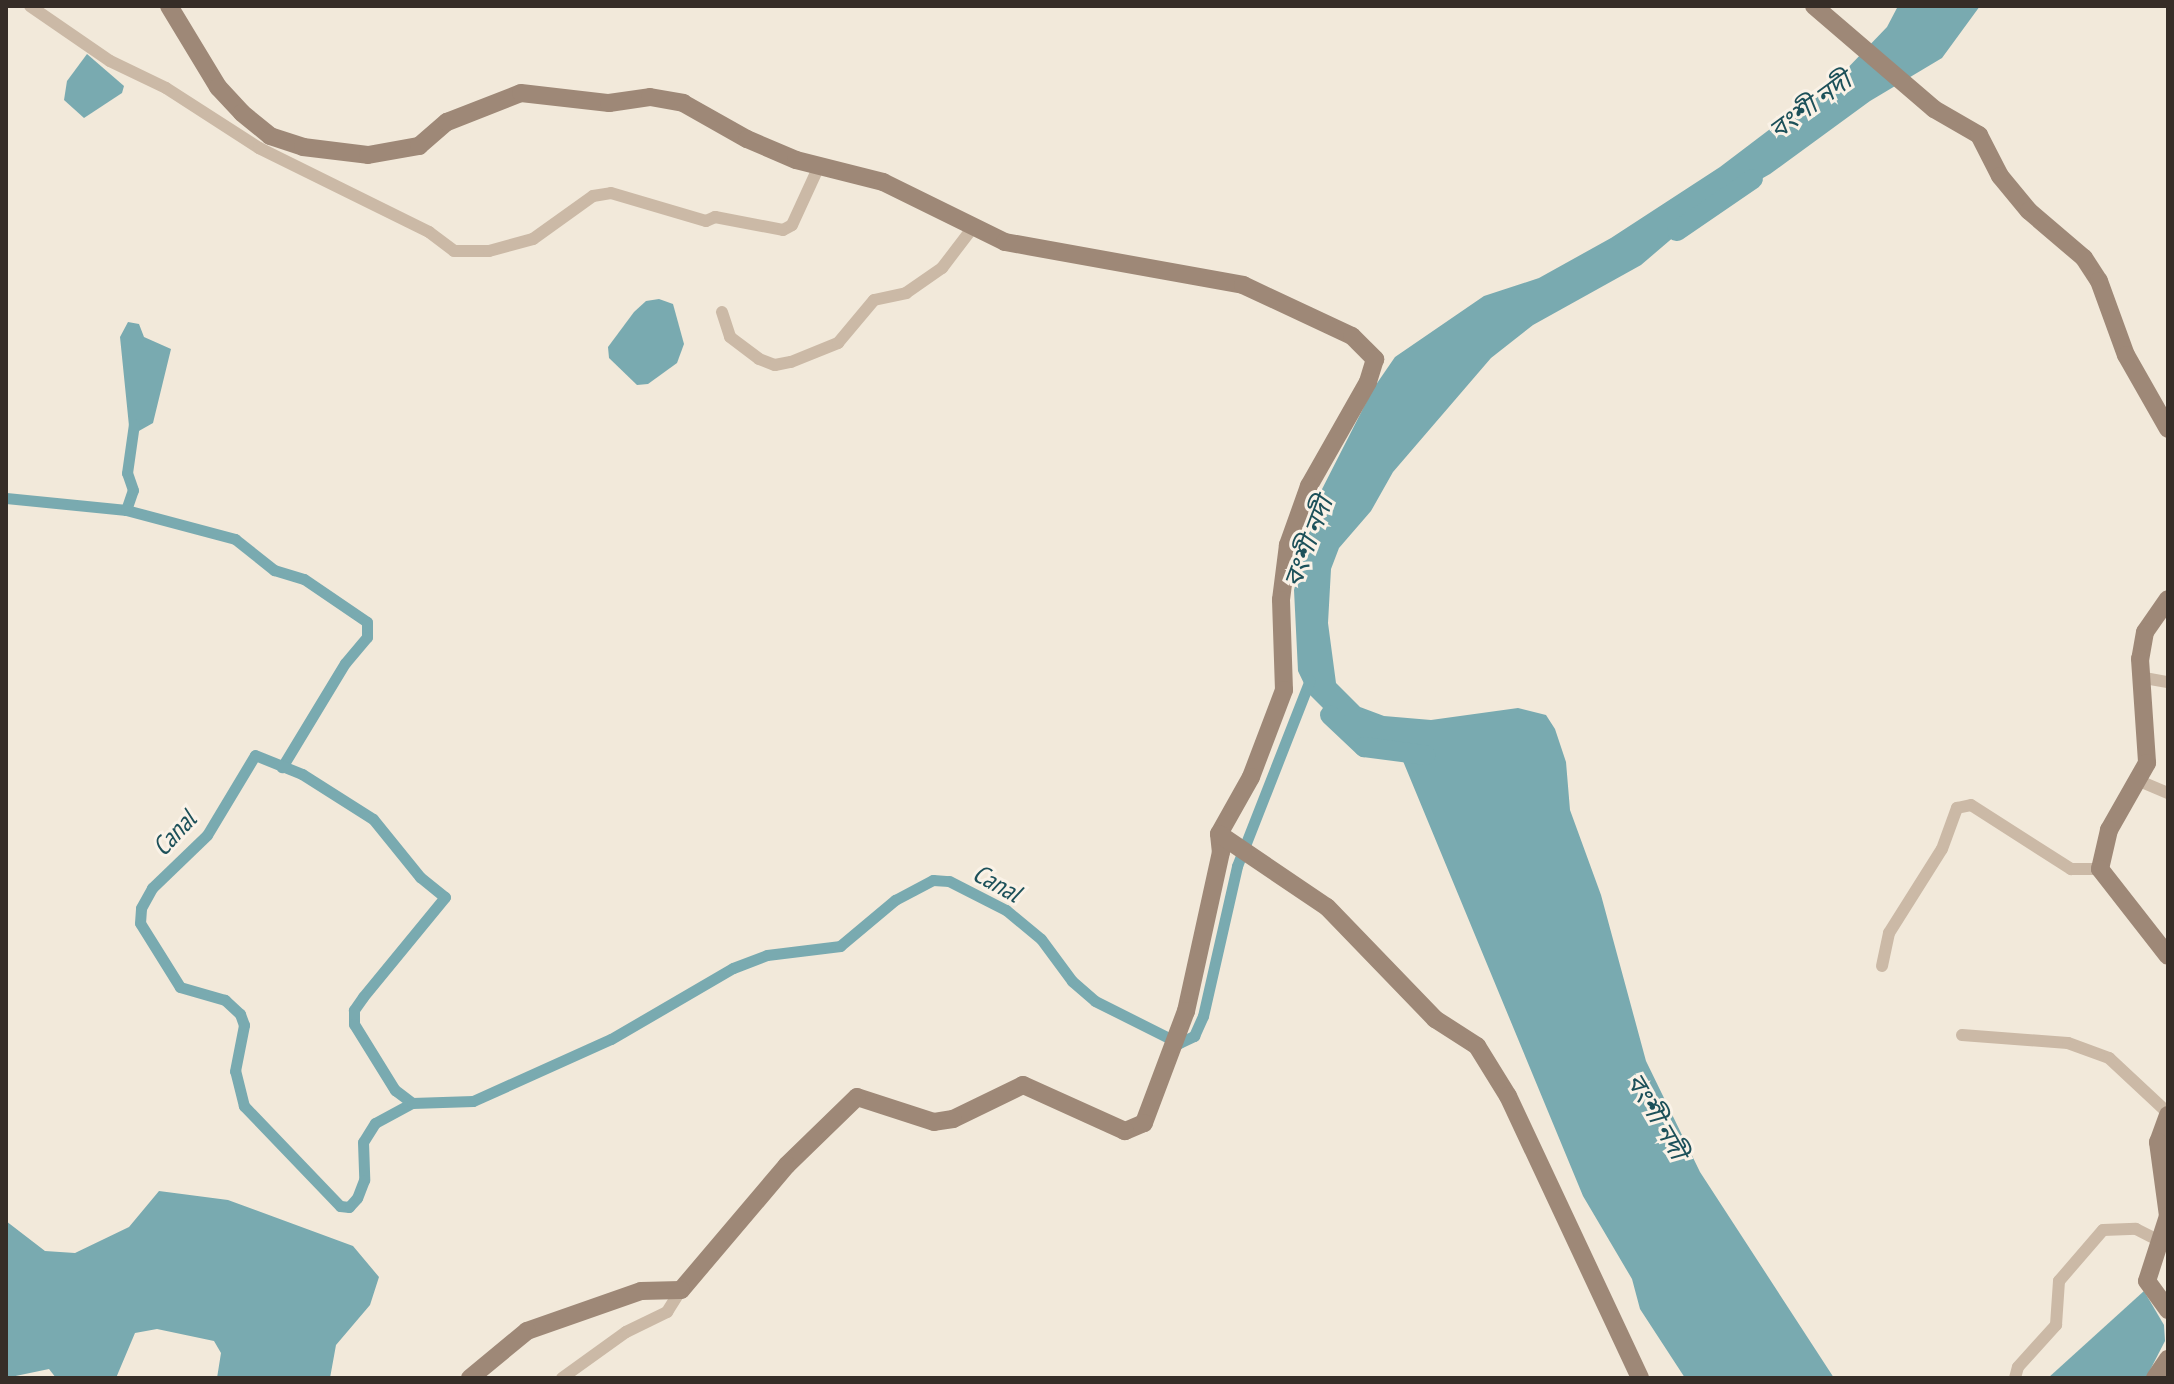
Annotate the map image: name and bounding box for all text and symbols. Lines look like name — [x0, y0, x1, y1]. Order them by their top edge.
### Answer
water label: বংশী নদী — [1763, 65, 1857, 145]
water label: বংশী নদী — [1277, 493, 1339, 591]
water label: Canal — [146, 804, 202, 862]
water label: Canal — [968, 857, 1026, 909]
water label: বংশী নদী — [1620, 1068, 1694, 1164]

